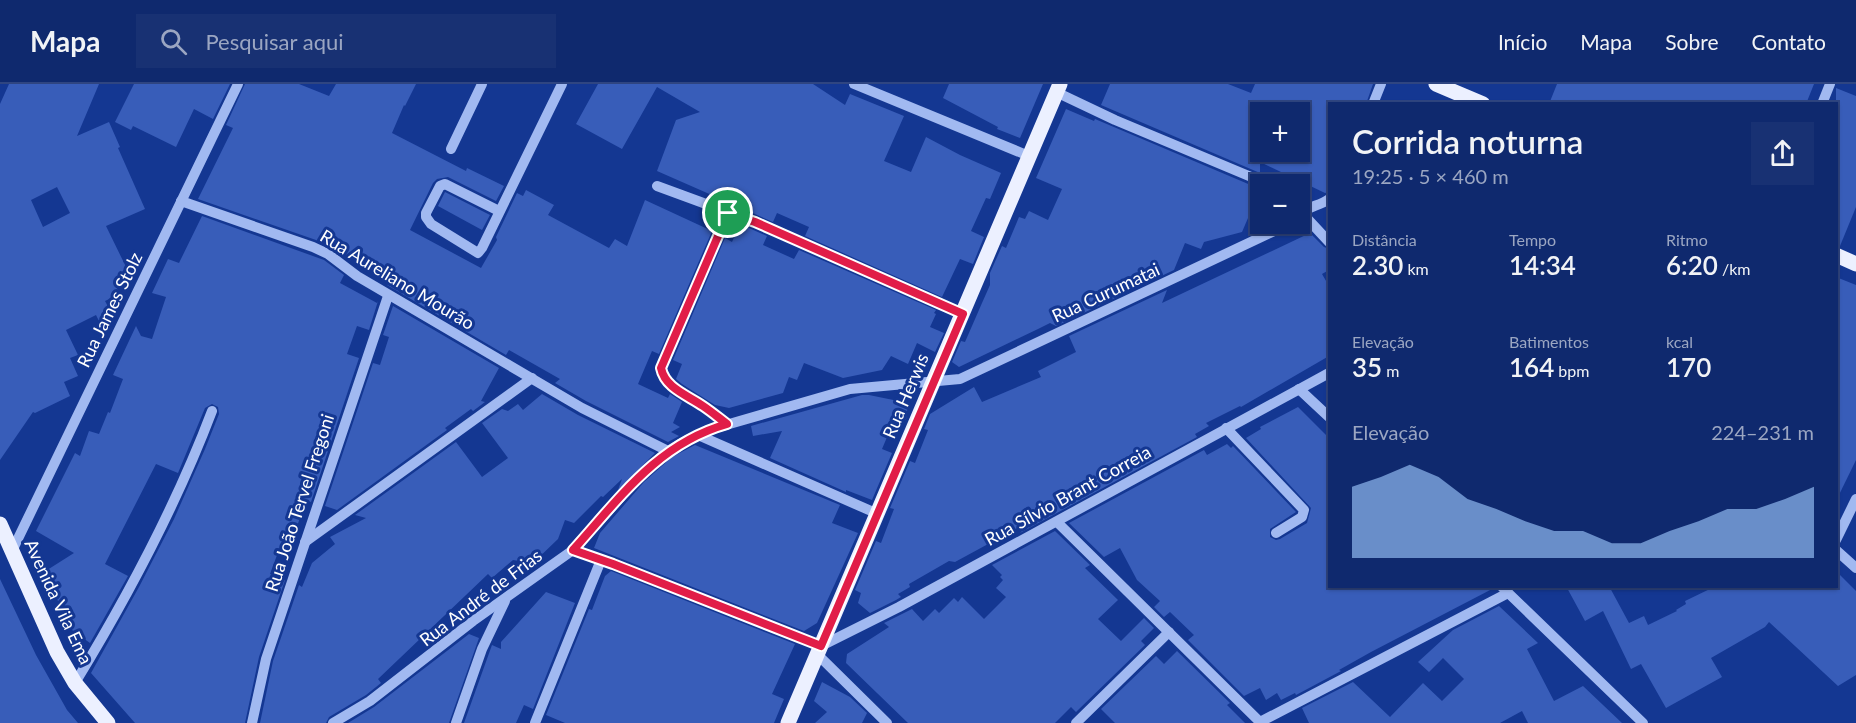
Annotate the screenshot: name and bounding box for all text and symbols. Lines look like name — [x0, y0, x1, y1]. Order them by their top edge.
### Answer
search box — [136, 14, 556, 68]
text: Mapa — [30, 24, 100, 58]
icon: search — [157, 25, 190, 58]
text: Pesquisar aqui — [205, 28, 344, 55]
text: Início — [1498, 29, 1547, 54]
text: Mapa — [1580, 29, 1632, 54]
text: Sobre — [1665, 29, 1718, 54]
text: Contato — [1751, 29, 1826, 54]
map controls — [1250, 102, 1310, 234]
button: + — [1250, 102, 1310, 162]
text: Corrida noturna — [1352, 121, 1583, 161]
button: share — [1751, 122, 1814, 185]
text: 19:25 · 5 × 460 m — [1352, 164, 1509, 188]
button: − — [1250, 174, 1310, 234]
pin — [702, 187, 753, 238]
icon: arrive — [711, 196, 744, 229]
street label: Rua Aureliano Mourão — [316, 224, 479, 334]
text: Distância — [1352, 230, 1417, 249]
text: Tempo — [1509, 230, 1556, 249]
text: Ritmo — [1666, 230, 1708, 249]
street label: Rua James Stolz — [72, 248, 146, 371]
text: 2.30 — [1352, 249, 1403, 281]
text: 14:34 — [1509, 249, 1576, 281]
text: 6:20 — [1666, 249, 1718, 281]
street label: Rua Curumatai — [1048, 258, 1163, 327]
text: km — [1403, 259, 1429, 278]
text: /km — [1718, 259, 1750, 278]
text: Elevação — [1352, 332, 1414, 351]
text: Batimentos — [1509, 332, 1589, 351]
text: kcal — [1666, 332, 1693, 351]
street label: Rua Herwis — [877, 350, 933, 441]
text: 35 — [1352, 351, 1382, 383]
text: 164 — [1509, 351, 1554, 383]
text: 170 — [1666, 351, 1711, 383]
text: m — [1382, 361, 1399, 380]
text: bpm — [1554, 361, 1589, 380]
street label: Rua João Tervel Fregoni — [260, 411, 338, 594]
text: Elevação — [1352, 420, 1429, 444]
text: 224–231 m — [1711, 420, 1814, 444]
street label: Rua Sílvio Brant Correia — [980, 440, 1155, 550]
street label: Avenida Vila Ema — [20, 535, 98, 668]
street label: Rua André de Frias — [415, 544, 546, 650]

